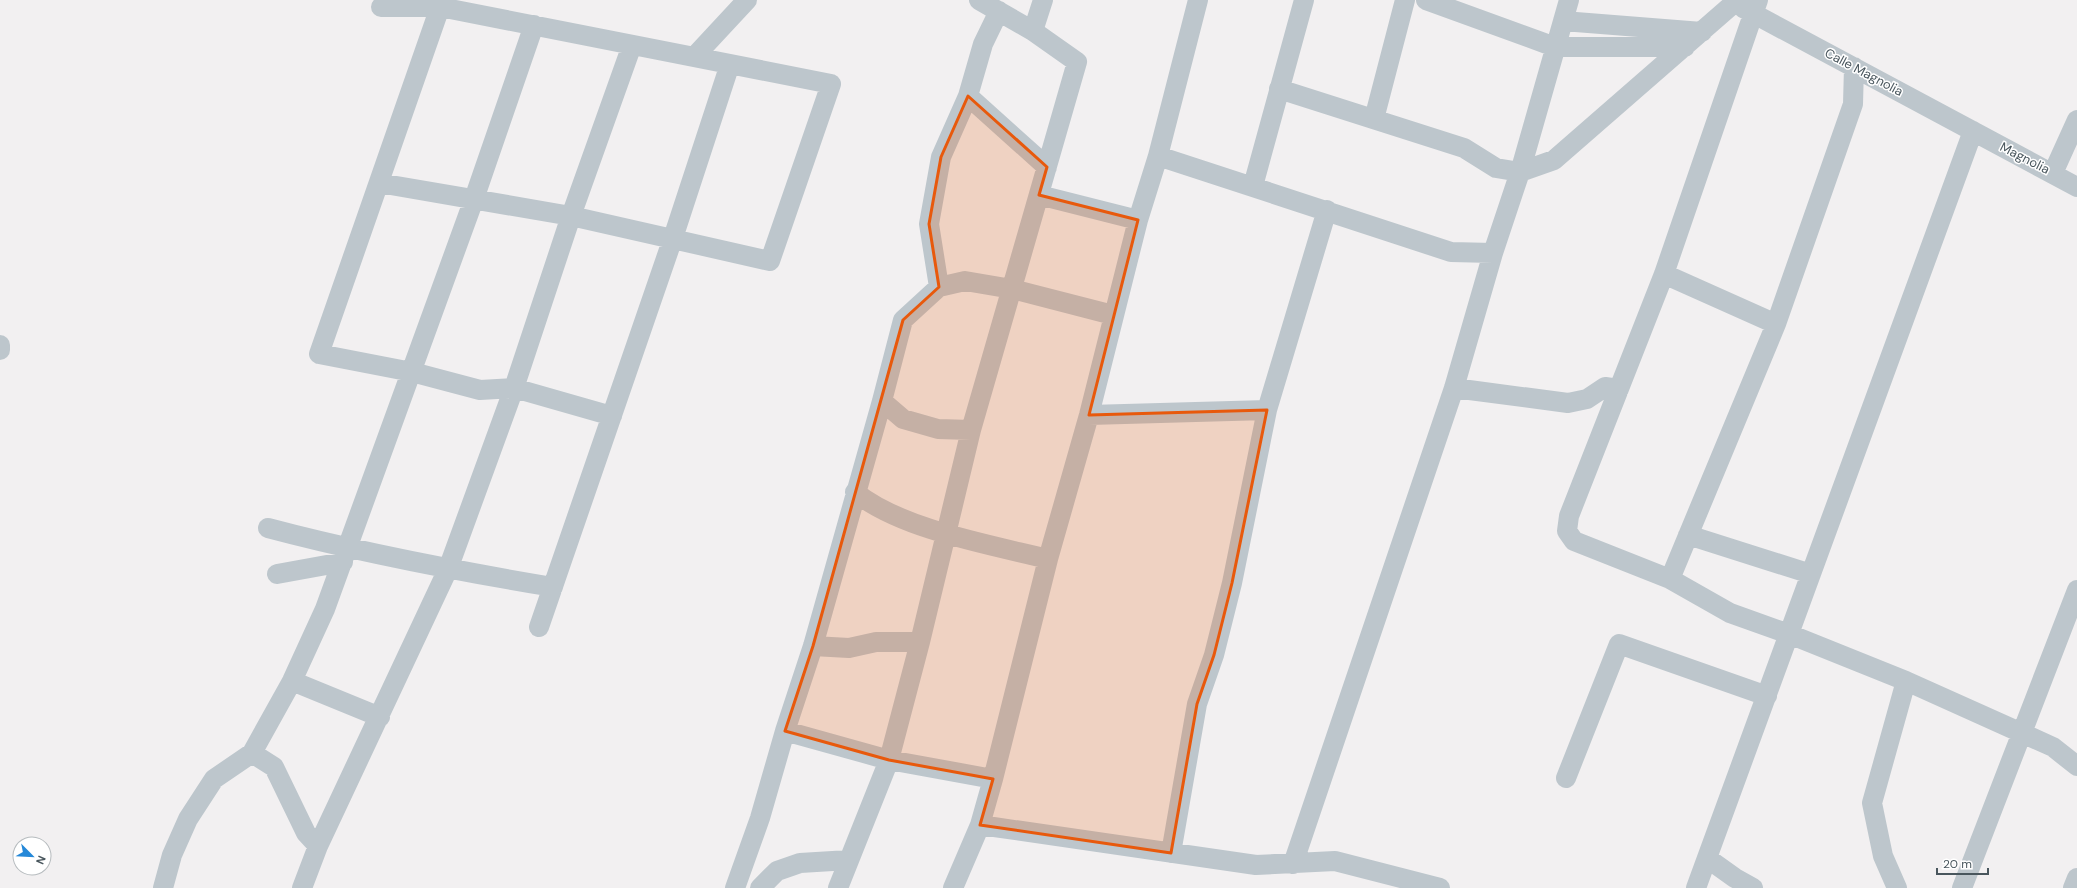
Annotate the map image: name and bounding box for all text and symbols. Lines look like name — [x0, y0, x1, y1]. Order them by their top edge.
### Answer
street label: Calle Magnolia — [1822, 44, 1906, 100]
street label: Magnolia — [1997, 138, 2053, 178]
north arrow — [12, 836, 52, 876]
scale bar — [1937, 850, 1988, 876]
text: N — [33, 854, 49, 867]
text: 20 m — [1943, 856, 1972, 872]

